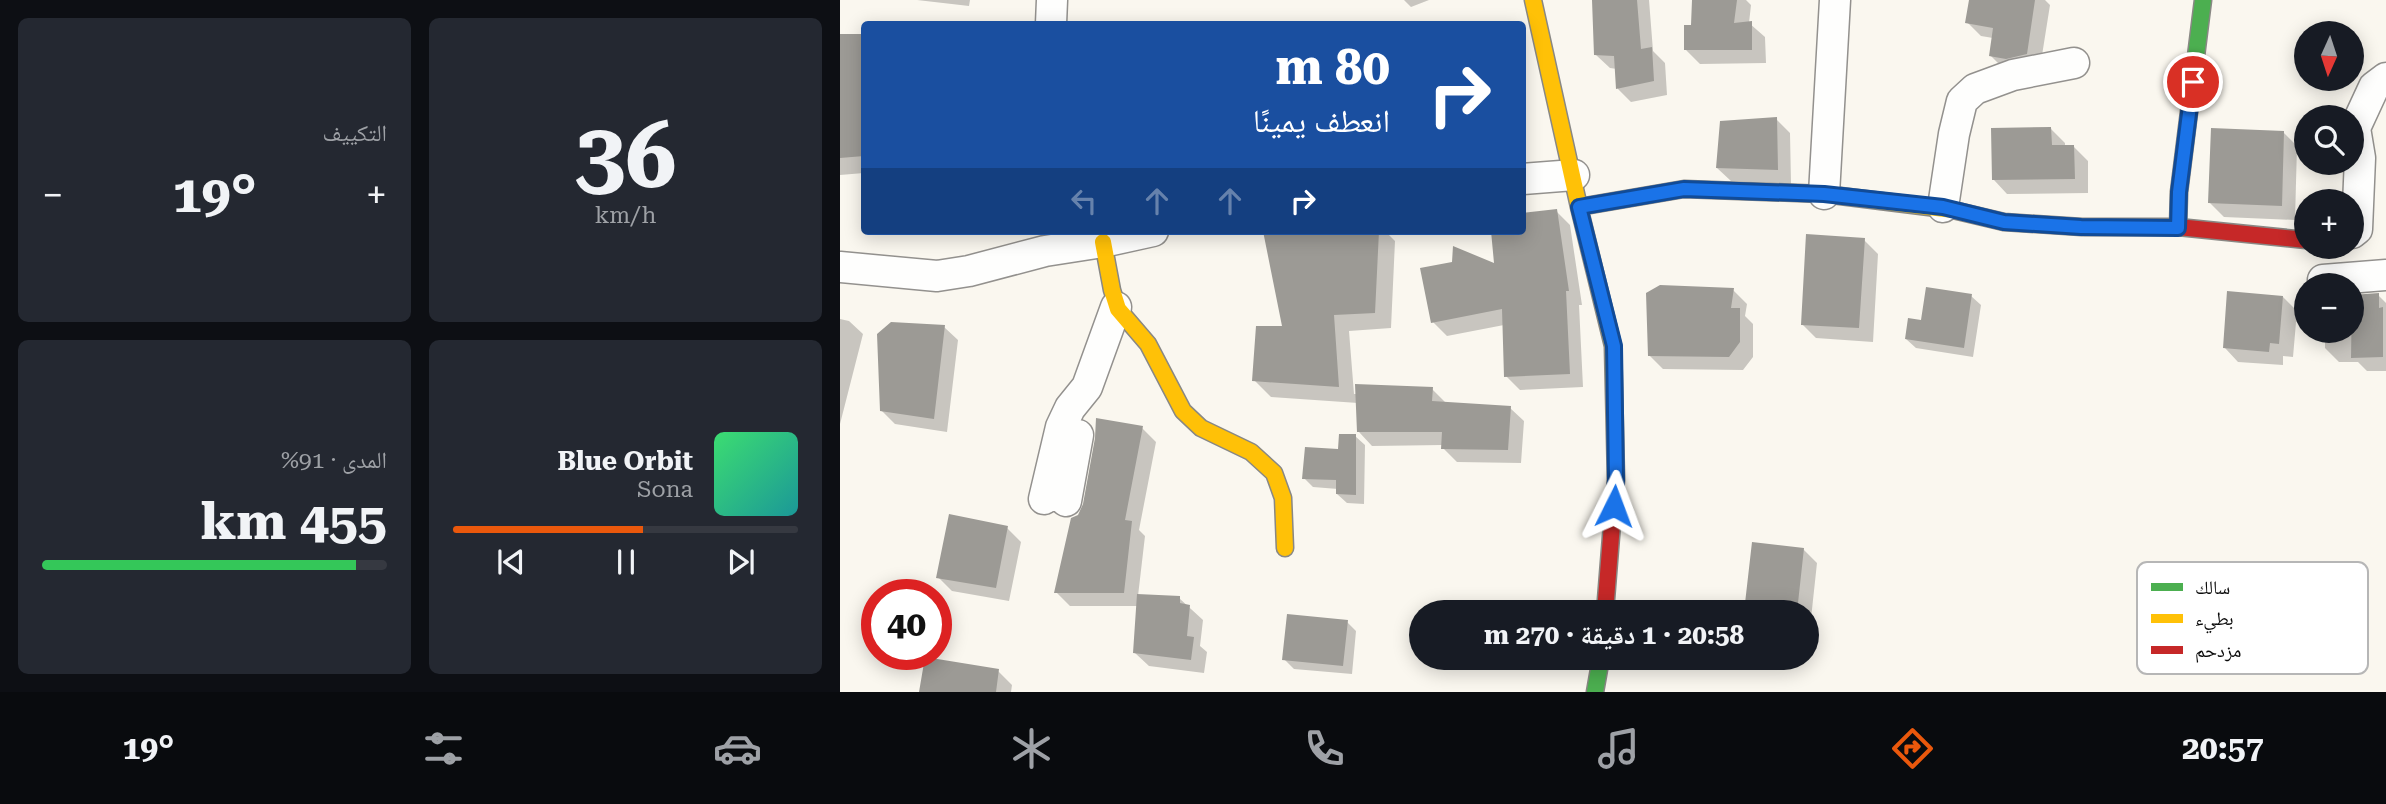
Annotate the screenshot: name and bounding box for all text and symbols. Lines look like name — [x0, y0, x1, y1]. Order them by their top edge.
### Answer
north arrow — [2294, 21, 2364, 91]
map controls — [2294, 21, 2364, 343]
text: 80 m — [1275, 39, 1390, 96]
icon: right — [1414, 49, 1505, 140]
pin — [2163, 52, 2223, 112]
icon: arrive — [2174, 63, 2212, 101]
text: انعطف يمينًا — [1253, 102, 1390, 140]
text: 36 — [575, 103, 676, 209]
button: search — [2294, 105, 2364, 175]
text: التكييف — [322, 120, 387, 147]
text: 19° — [172, 164, 257, 225]
text: − — [42, 173, 63, 217]
text: + — [366, 173, 387, 217]
icon: left — [1065, 182, 1103, 220]
icon: ahead — [1138, 182, 1176, 220]
icon: ahead — [1211, 182, 1249, 220]
icon: right — [1284, 182, 1322, 220]
button: + — [2294, 189, 2364, 259]
text: km/h — [595, 202, 656, 229]
button: − — [2294, 273, 2364, 343]
text: Blue Orbit — [557, 446, 693, 476]
text: المدى · 91% — [281, 447, 387, 474]
position arrow — [1577, 469, 1651, 543]
text: Sona — [637, 476, 693, 503]
text: 455 km — [200, 491, 387, 552]
icon: previous — [492, 543, 530, 581]
icon: pause — [607, 543, 645, 581]
icon: next — [722, 543, 760, 581]
legend — [2137, 562, 2368, 674]
text: سالك — [2195, 576, 2230, 599]
speed limit sign: 40 — [861, 579, 952, 670]
text: بطيء — [2195, 607, 2234, 634]
text: 20:58 · 1 دقيقة · 270 m — [1484, 620, 1744, 650]
text: مزدحم — [2195, 639, 2241, 663]
icon: filters — [419, 724, 468, 773]
icon: car — [713, 724, 762, 773]
icon: climate — [1007, 724, 1056, 773]
icon: phone — [1300, 724, 1349, 773]
icon: music — [1594, 724, 1643, 773]
icon: directions — [1888, 724, 1937, 773]
text: 19° — [122, 729, 174, 767]
text: 20:57 — [2182, 729, 2264, 767]

